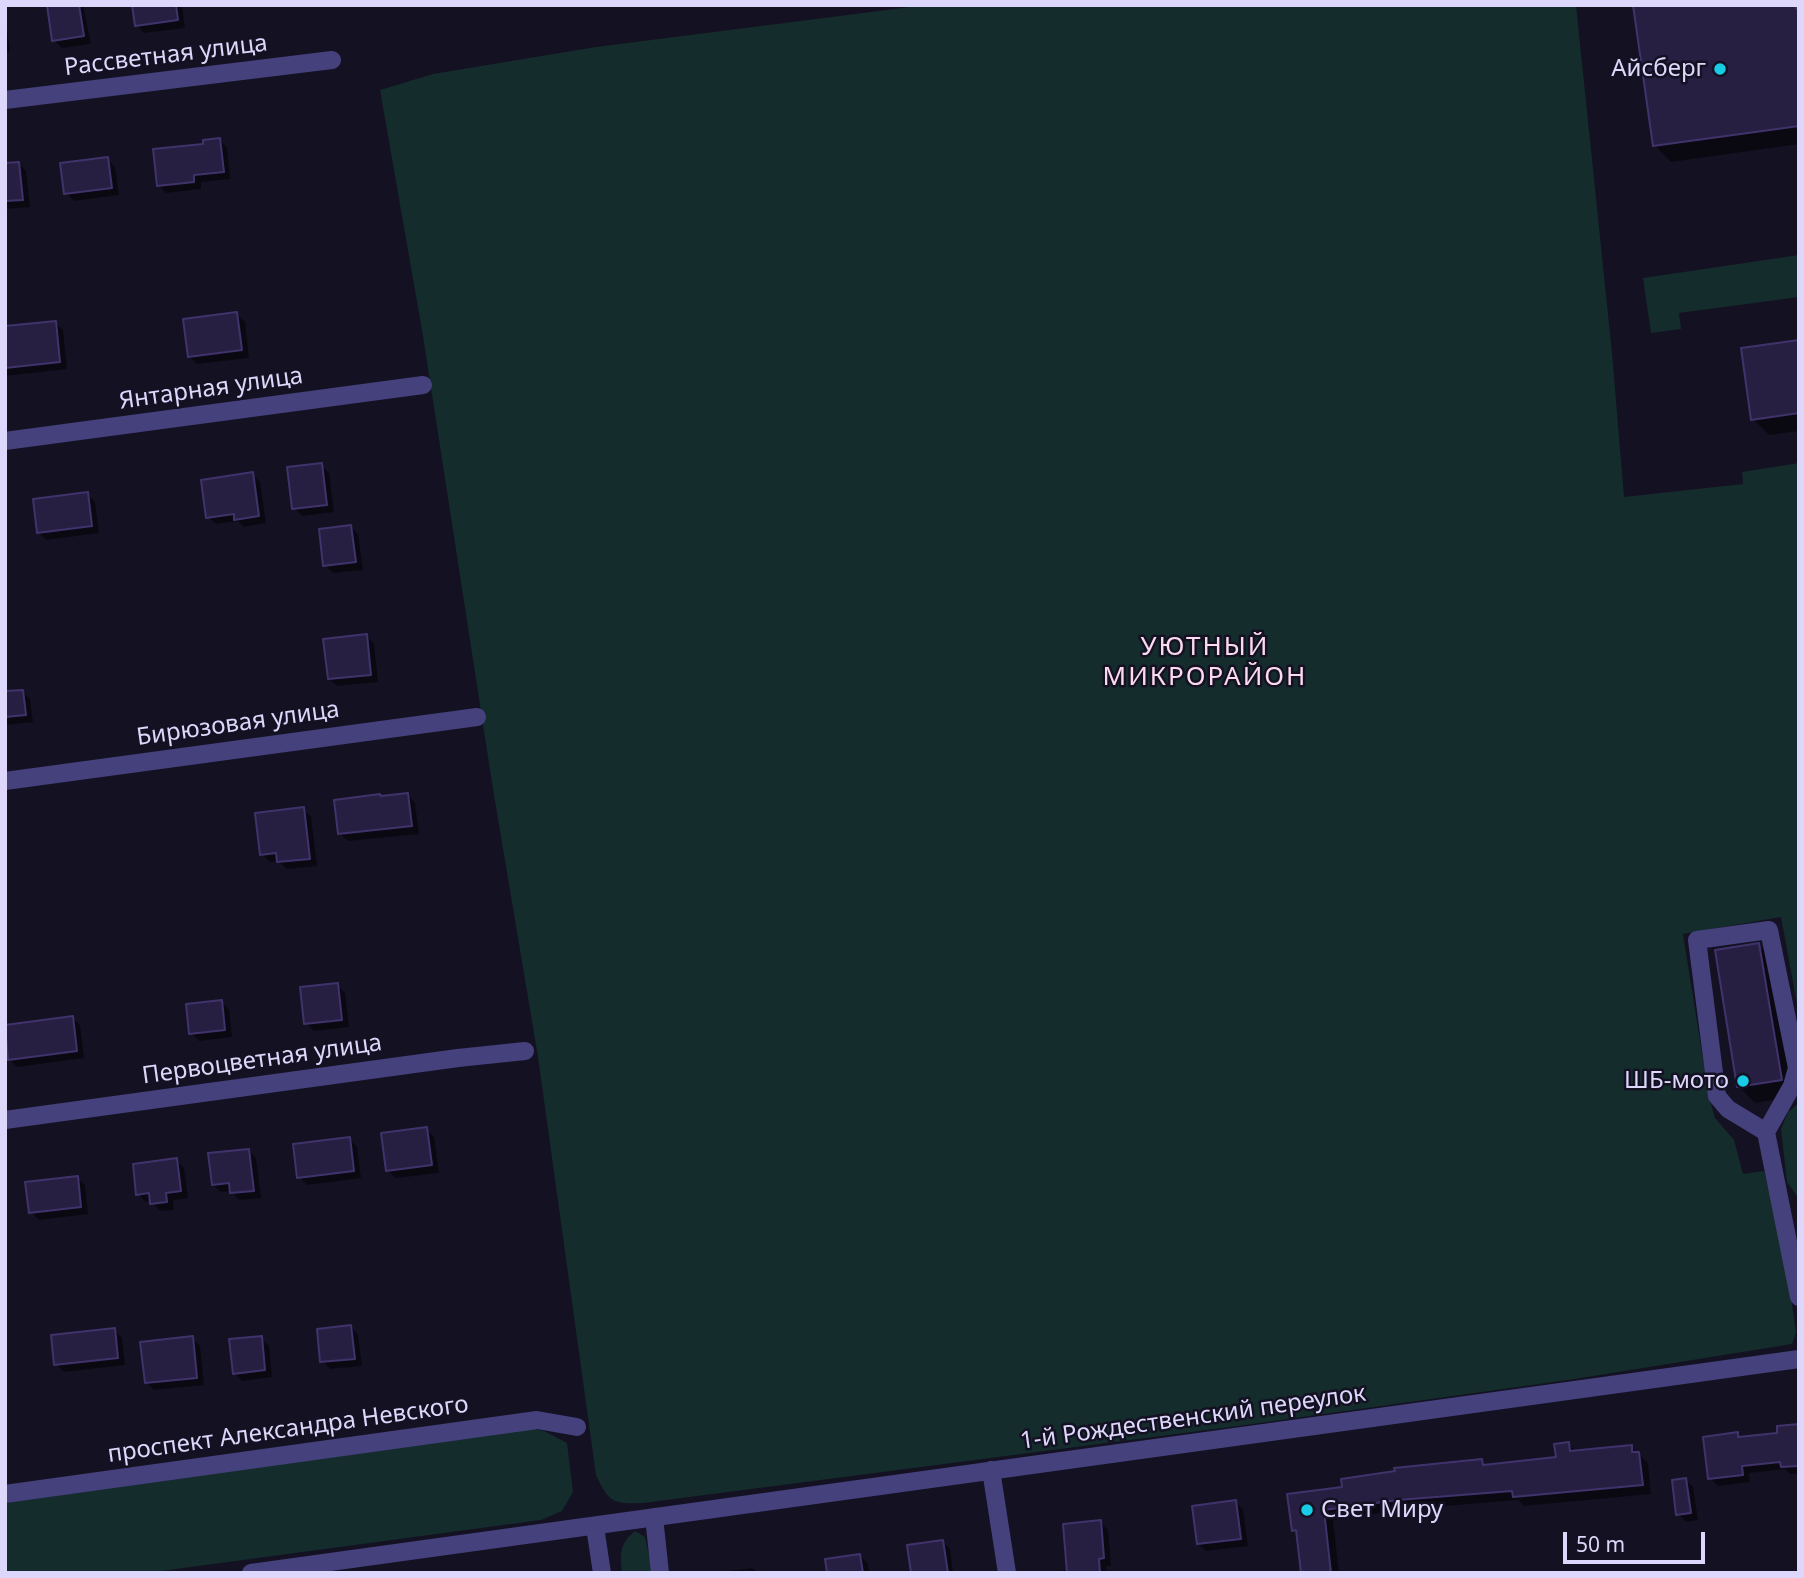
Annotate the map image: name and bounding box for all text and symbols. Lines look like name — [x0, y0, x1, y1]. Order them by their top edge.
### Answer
street label: Рассветная улица — [63, 29, 269, 83]
place label: Айсберг — [1611, 55, 1706, 83]
marker: Айсберг — [1712, 61, 1728, 77]
street label: Янтарная улица — [117, 362, 305, 416]
district label: УЮТНЫЙ МИКРОРАЙОН — [1104, 632, 1306, 694]
street label: Бирюзовая улица — [135, 696, 341, 752]
street label: Первоцветная улица — [140, 1029, 384, 1091]
place label: ШБ-мото — [1624, 1067, 1729, 1095]
marker: ШБ-мото — [1735, 1073, 1751, 1089]
street label: 1-й Рождественский переулок — [1018, 1379, 1368, 1457]
street label: проспект Александра Невского — [106, 1390, 470, 1470]
place label: Свет Миру — [1321, 1496, 1443, 1524]
marker: Свет Миру — [1299, 1502, 1315, 1518]
scale bar — [1566, 1518, 1708, 1562]
text: 50 m — [1576, 1530, 1625, 1558]

